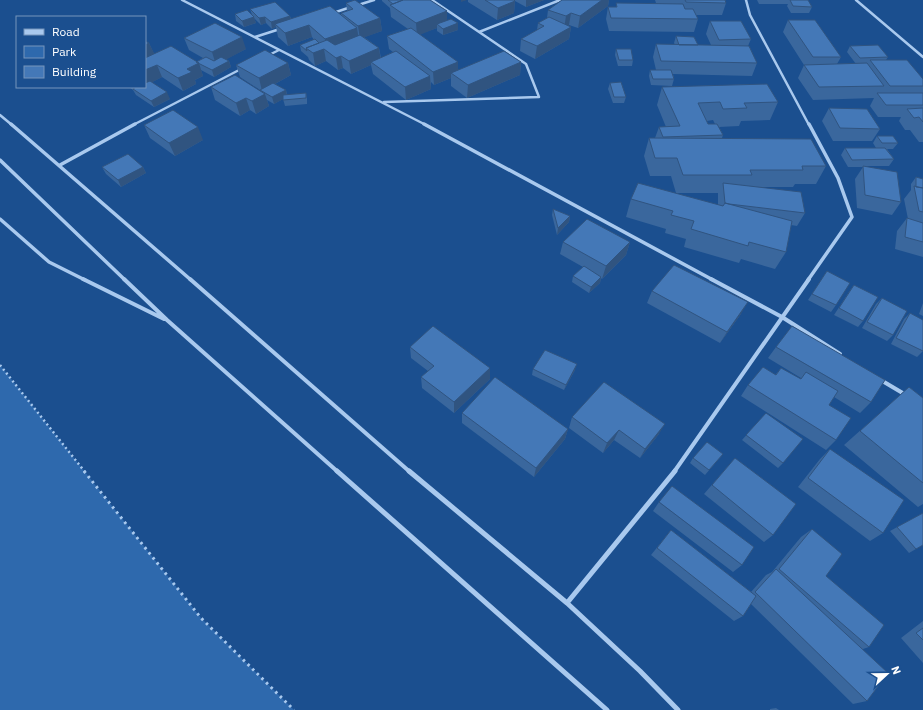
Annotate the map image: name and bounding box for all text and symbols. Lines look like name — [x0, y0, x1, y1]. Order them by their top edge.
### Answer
legend — [16, 16, 146, 88]
text: Road — [52, 24, 80, 39]
text: Park — [52, 44, 77, 59]
text: Building — [52, 64, 97, 79]
north arrow — [867, 654, 907, 694]
text: N — [888, 664, 904, 677]

